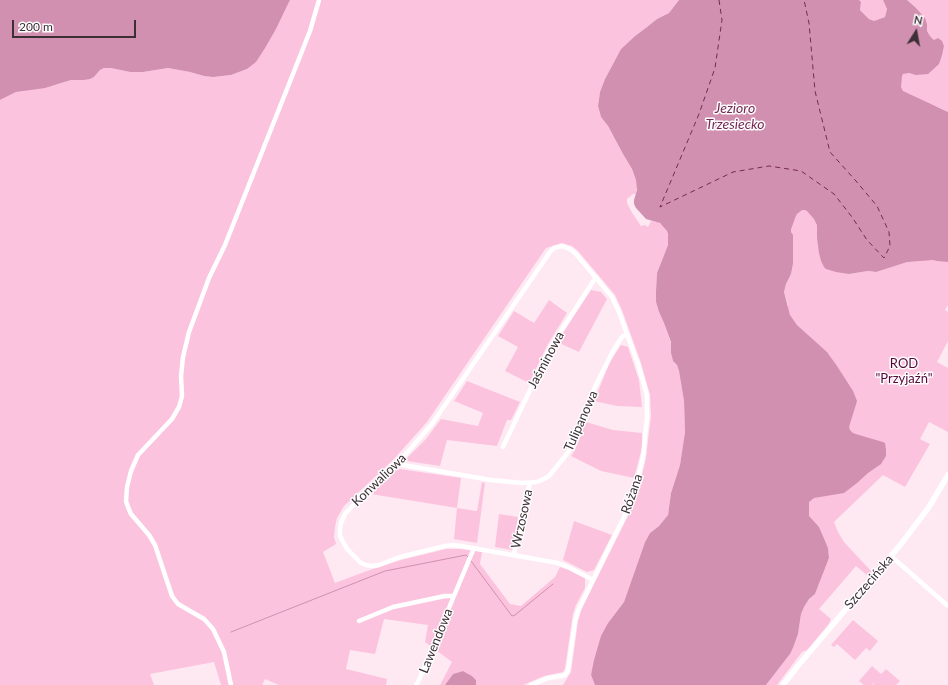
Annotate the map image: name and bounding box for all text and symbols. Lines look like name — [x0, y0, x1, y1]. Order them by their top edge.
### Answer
scale bar — [14, 12, 138, 38]
north arrow — [896, 12, 936, 52]
text: N — [913, 13, 924, 27]
text: 200 m — [19, 19, 53, 34]
water label: Jezioro Trzesiecko — [705, 100, 765, 132]
street label: Jaśminowa — [524, 329, 568, 391]
park label: ROD "Przyjaźń" — [875, 356, 933, 387]
street label: Tulipanowa — [561, 388, 601, 454]
street label: Konwaliowa — [349, 450, 409, 510]
street label: Różana — [618, 472, 646, 516]
street label: Wrzosowa — [508, 488, 536, 550]
street label: Szczecińska — [841, 552, 897, 612]
street label: Lawendowa — [416, 606, 456, 676]

